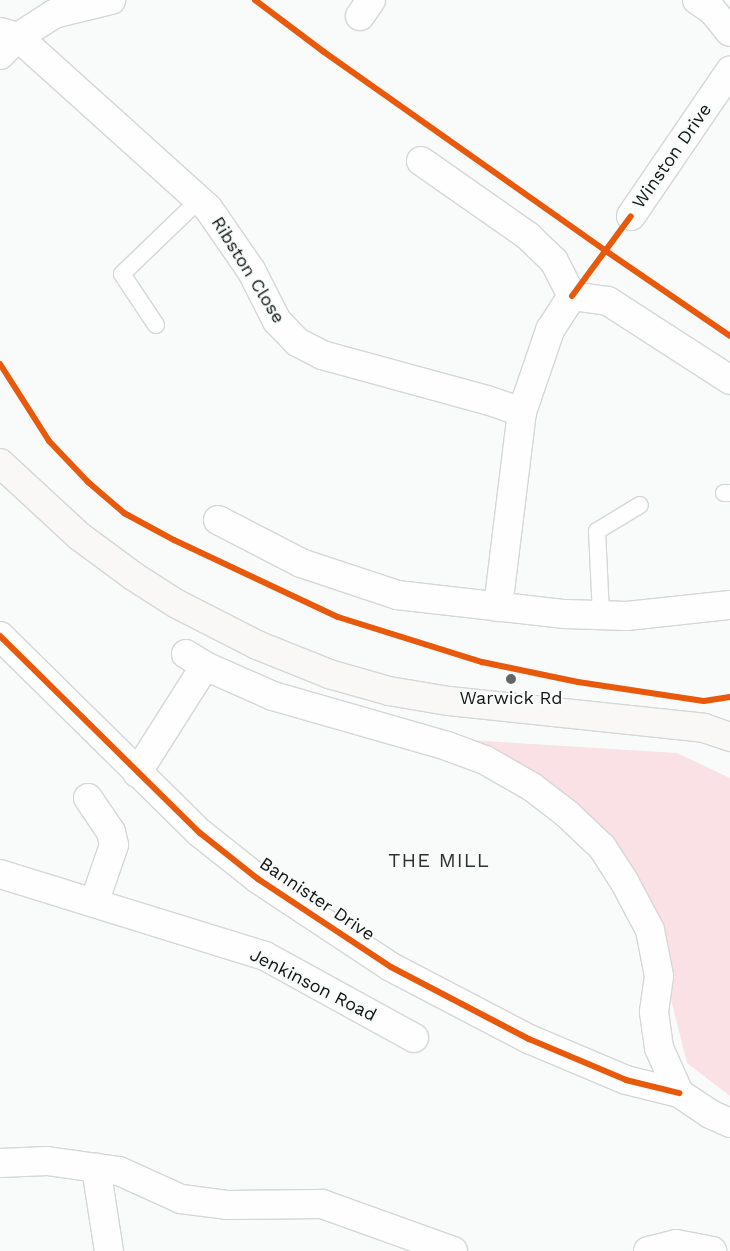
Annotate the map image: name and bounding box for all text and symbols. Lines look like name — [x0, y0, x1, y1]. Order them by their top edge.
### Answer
street label: Winston Drive — [628, 99, 716, 213]
street label: Ribston Close — [207, 213, 289, 327]
marker: Warwick Rd — [505, 673, 517, 685]
place label: Warwick Rd — [459, 687, 563, 709]
district label: THE MILL — [387, 848, 491, 872]
street label: Bannister Drive — [255, 852, 379, 946]
street label: Jenkinson Road — [246, 944, 380, 1026]

